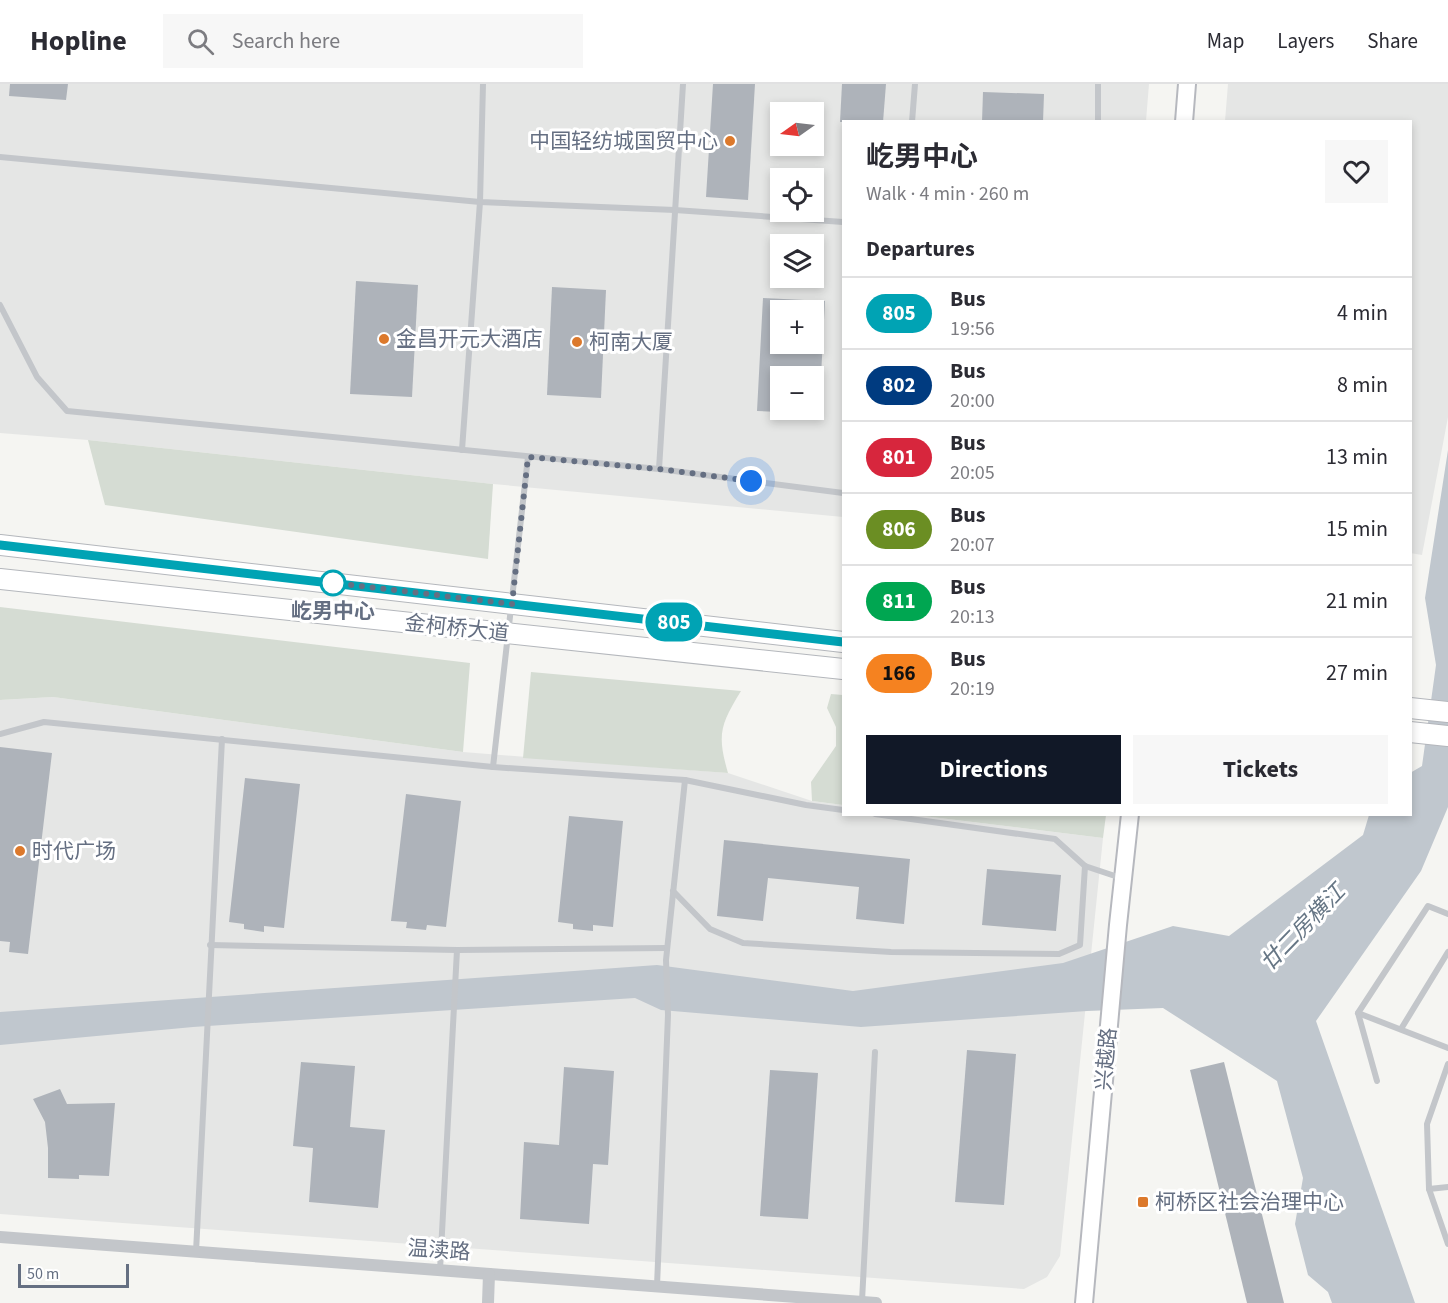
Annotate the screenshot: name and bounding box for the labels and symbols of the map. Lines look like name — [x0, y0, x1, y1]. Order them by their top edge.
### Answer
north arrow — [770, 102, 824, 156]
place label: 中国轻纺城国贸中心 — [529, 126, 718, 156]
marker: 中国轻纺城国贸中心 — [723, 134, 737, 148]
place label: 金昌开元大酒店 — [396, 324, 543, 354]
place label: 柯南大厦 — [589, 327, 673, 357]
marker: 金昌开元大酒店 — [377, 332, 391, 346]
marker: 柯南大厦 — [570, 335, 584, 349]
your location — [736, 466, 766, 496]
marker: 屹男中心 — [320, 570, 346, 596]
place label: 屹男中心 — [291, 596, 375, 626]
line badge: 805 — [640, 602, 708, 642]
street label: 金柯桥大道 — [403, 608, 511, 648]
place label: 时代广场 — [32, 836, 116, 866]
marker: 时代广场 — [13, 844, 27, 858]
water label: 廿二房横江 — [1253, 876, 1354, 978]
street label: 兴越路 — [1088, 1026, 1124, 1092]
place label: 柯桥区社会治理中心 — [1155, 1187, 1344, 1217]
marker: 柯桥区社会治理中心 — [1136, 1195, 1150, 1209]
street label: 温渎路 — [407, 1233, 471, 1267]
scale bar — [18, 1261, 129, 1288]

